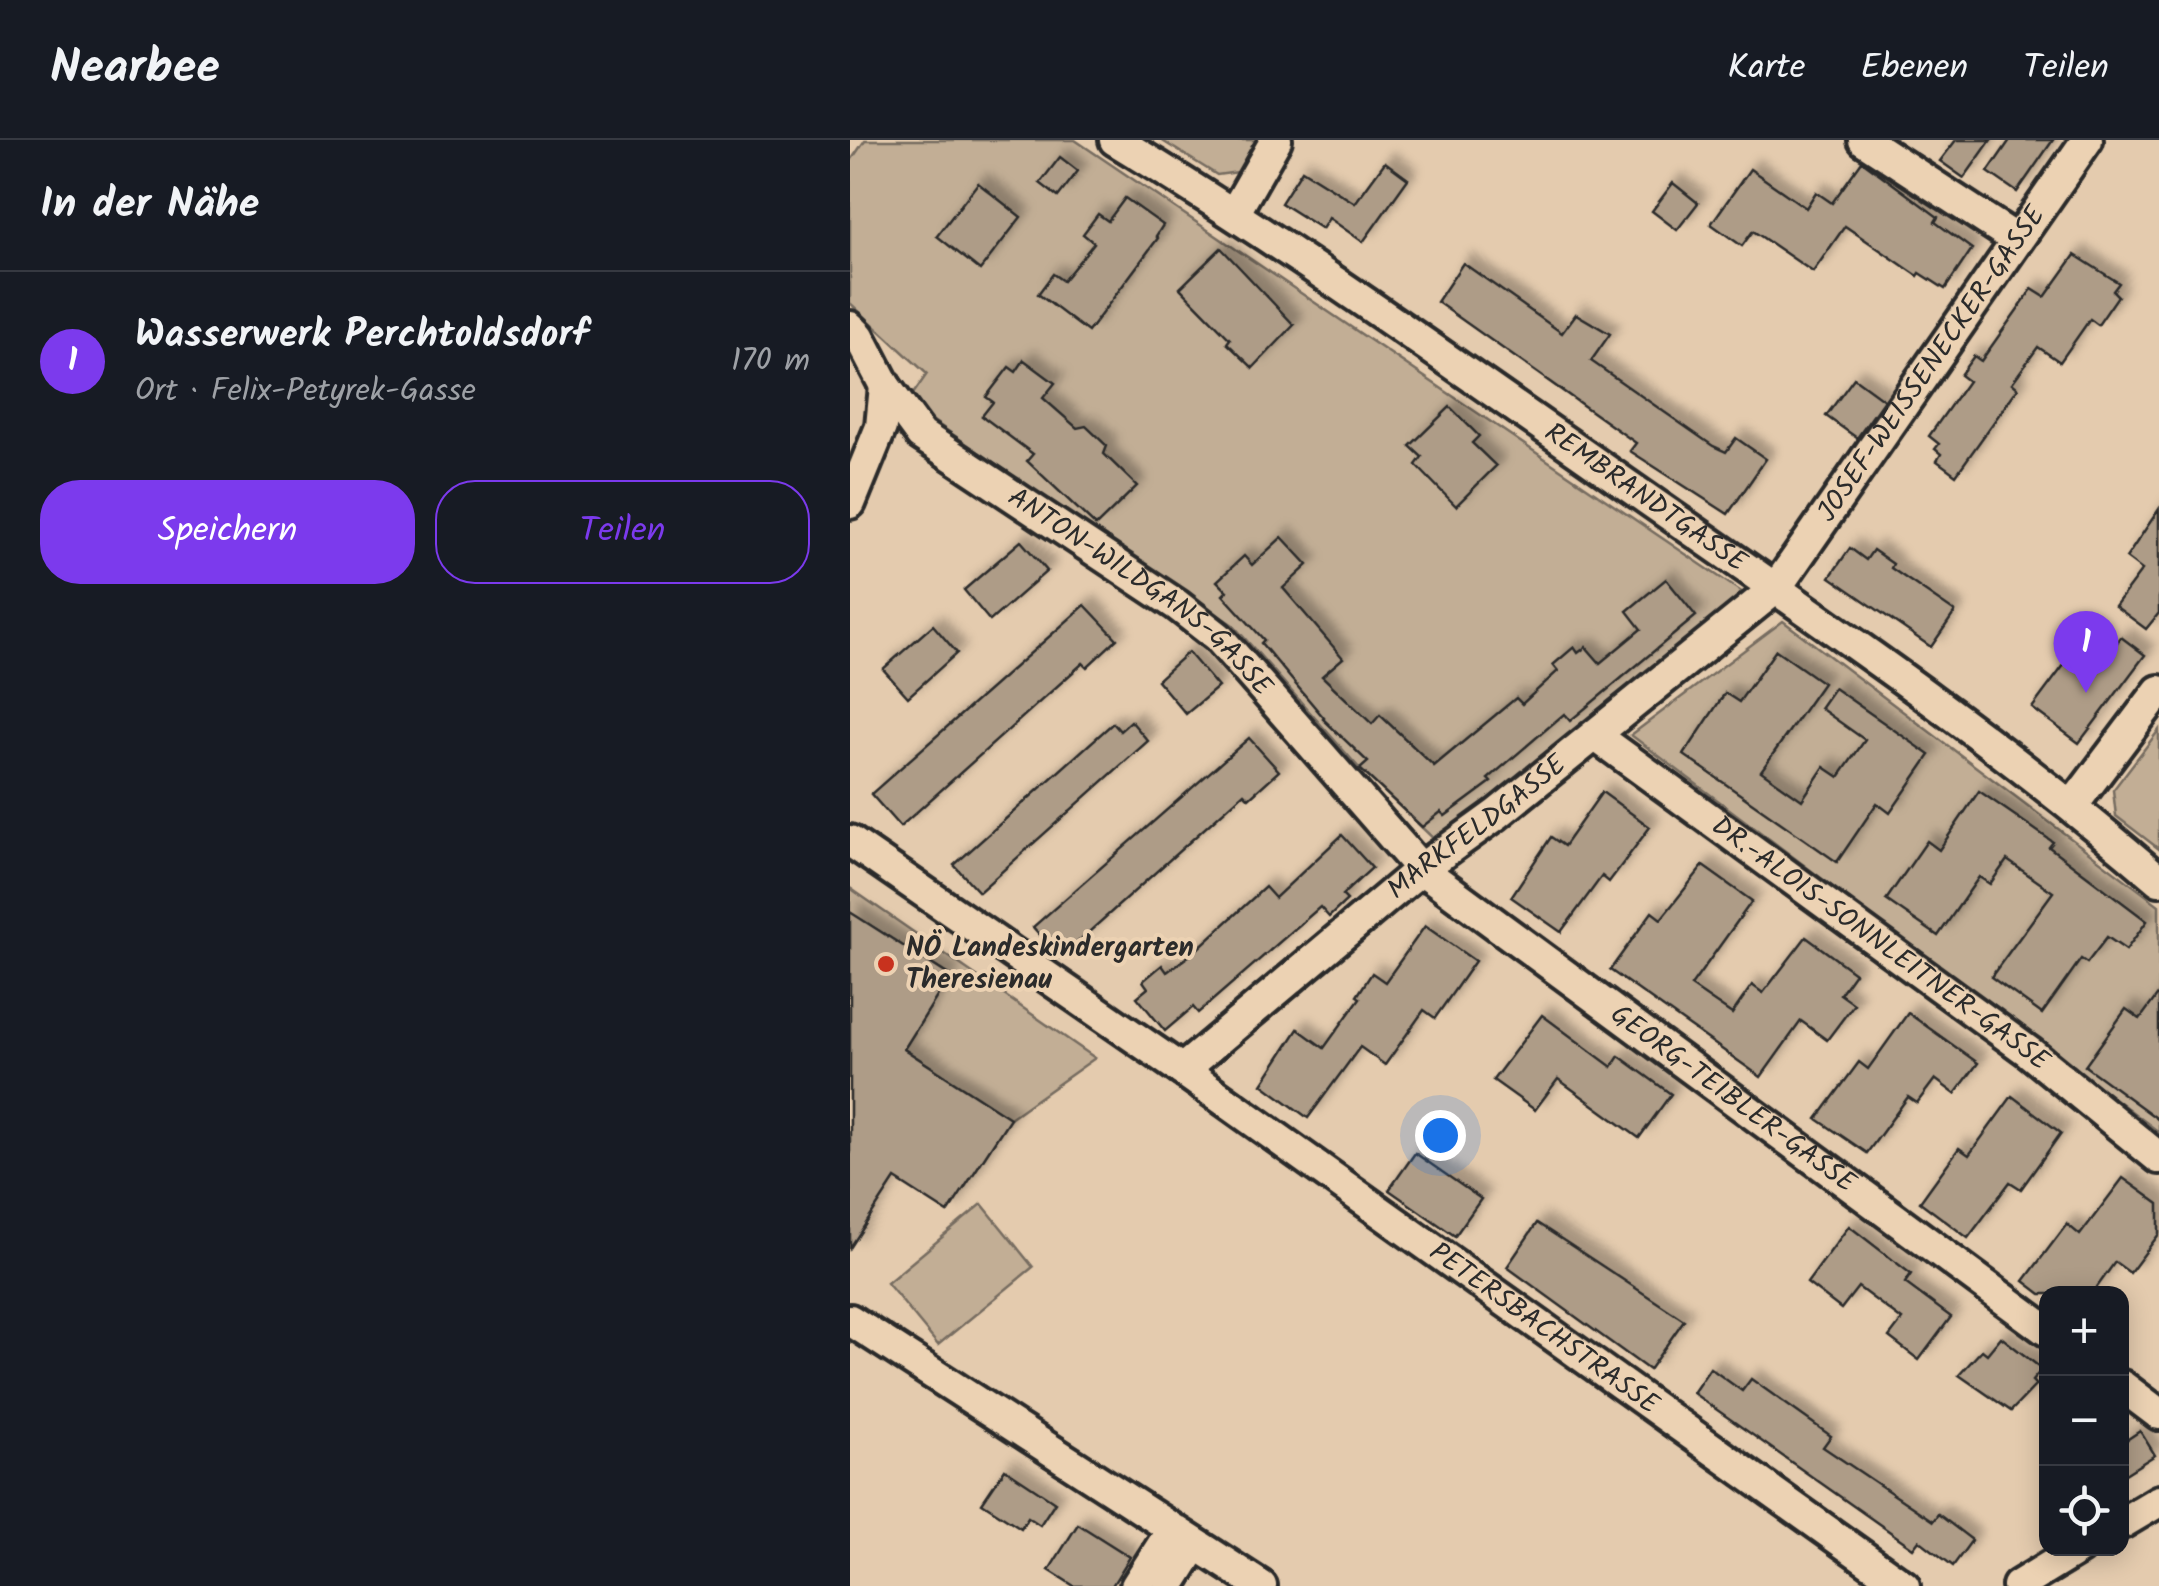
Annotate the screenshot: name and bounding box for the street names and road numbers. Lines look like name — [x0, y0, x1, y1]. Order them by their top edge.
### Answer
street label: JOSEF-WEISSENECKER-GASSE — [1806, 196, 2058, 531]
street label: REMBRANDTGASSE — [1535, 411, 1757, 585]
street label: ANTON-WILDGANS-GASSE — [998, 476, 1284, 707]
street label: MARKFELDGASSE — [1377, 743, 1577, 911]
street label: DR.-ALOIS-SONNLEITNER-GASSE — [1701, 804, 2060, 1083]
street label: GEORG-TEIBLER-GASSE — [1600, 993, 1866, 1205]
street label: PETERSBACHSTRASSE — [1419, 1231, 1669, 1427]

